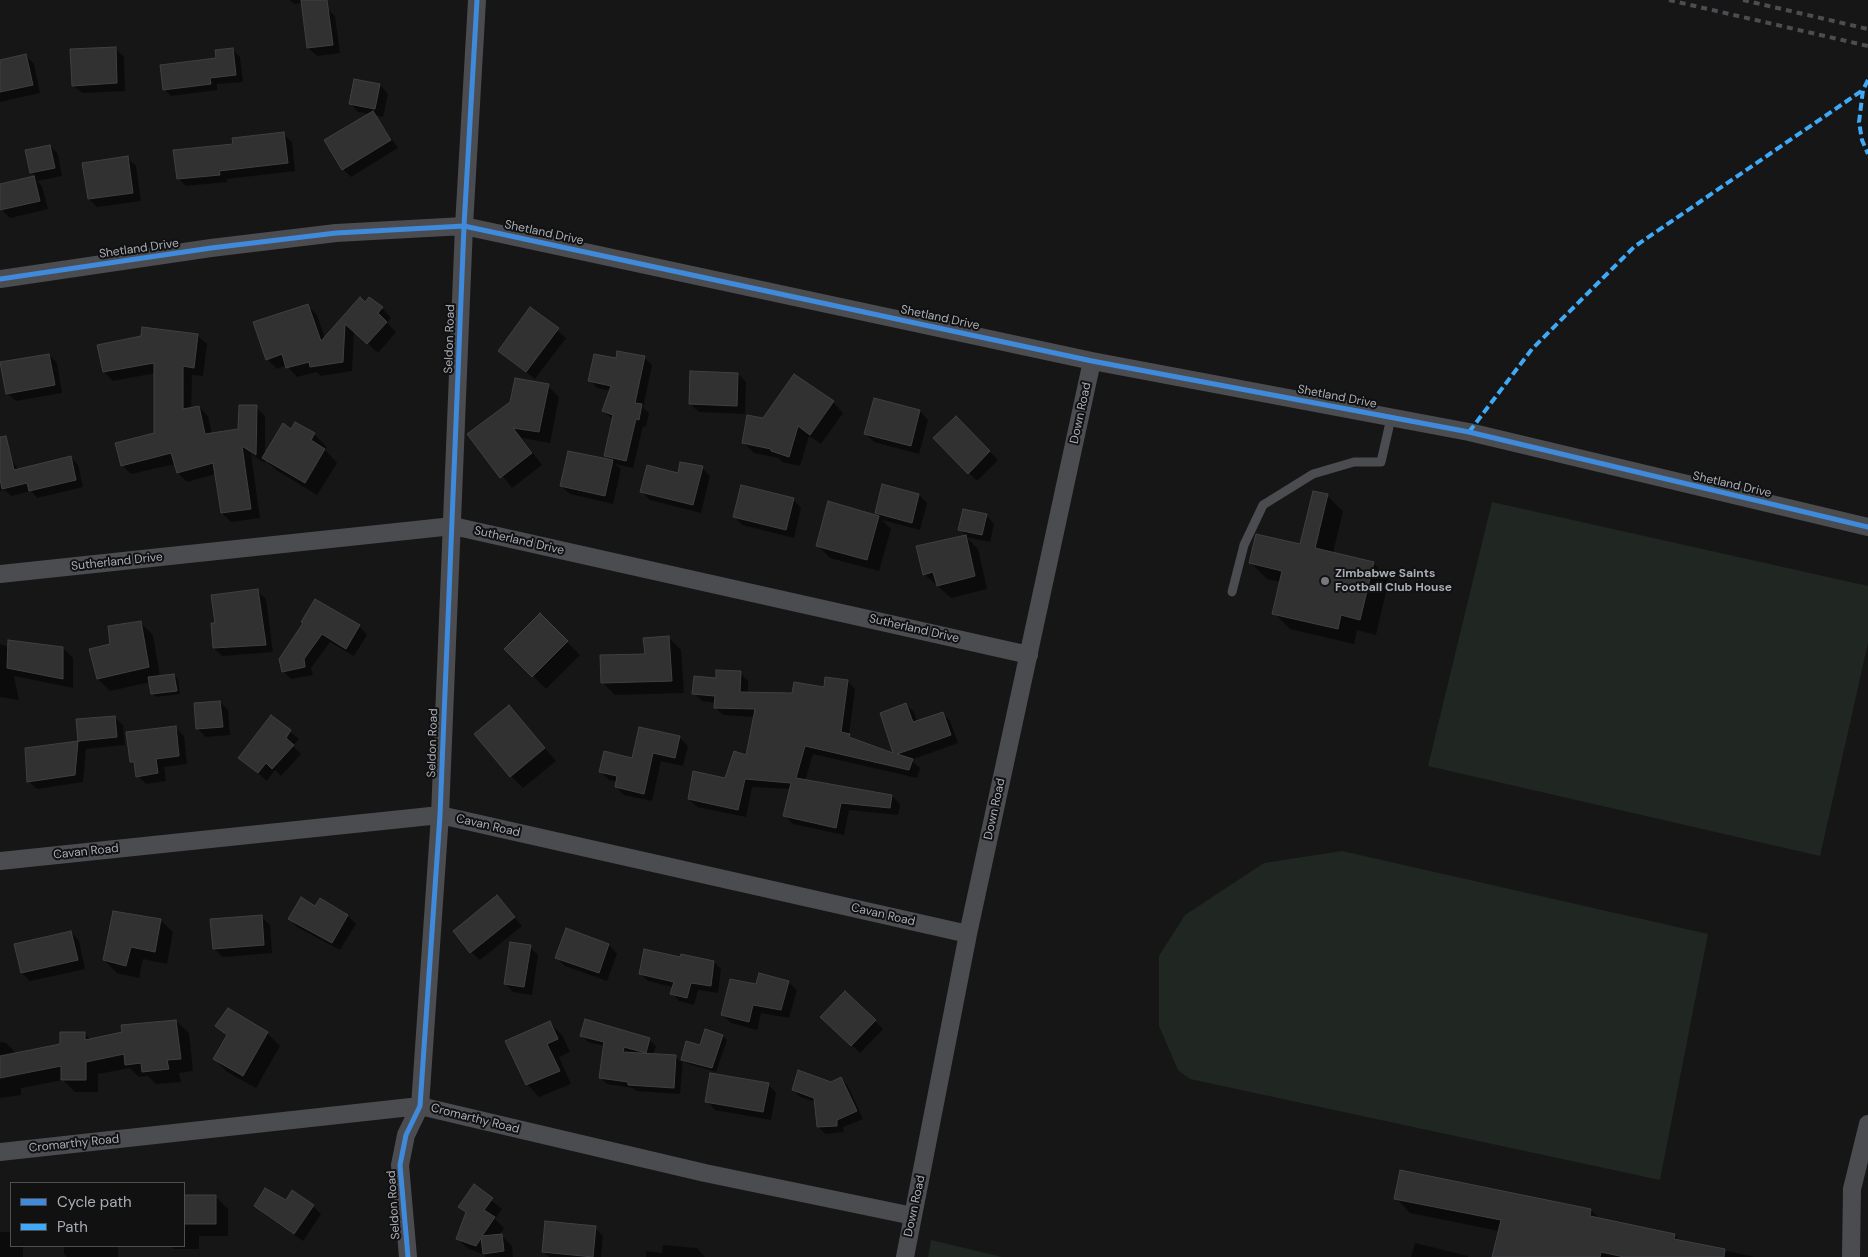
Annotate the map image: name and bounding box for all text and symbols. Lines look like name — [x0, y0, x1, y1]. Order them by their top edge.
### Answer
street label: Shetland Drive — [503, 218, 585, 248]
street label: Shetland Drive — [98, 236, 180, 262]
street label: Shetland Drive — [899, 303, 981, 333]
street label: Seldon Road — [442, 304, 458, 374]
street label: Down Road — [1067, 381, 1095, 445]
street label: Shetland Drive — [1296, 382, 1378, 412]
street label: Shetland Drive — [1691, 469, 1773, 501]
street label: Sutherland Drive — [473, 524, 565, 558]
street label: Sutherland Drive — [71, 550, 163, 574]
place label: Zimbabwe Saints Football Club House — [1335, 567, 1452, 595]
marker: Zimbabwe Saints Football Club House — [1319, 575, 1331, 587]
street label: Sutherland Drive — [868, 612, 960, 646]
street label: Seldon Road — [425, 708, 441, 778]
street label: Down Road — [981, 777, 1009, 841]
street label: Cavan Road — [454, 812, 522, 840]
street label: Cavan Road — [53, 841, 119, 863]
street label: Cavan Road — [849, 901, 917, 929]
street label: Cromarthy Road — [429, 1101, 521, 1137]
street label: Cromarthy Road — [28, 1132, 120, 1156]
street label: Seldon Road — [384, 1170, 404, 1240]
street label: Down Road — [901, 1174, 929, 1238]
legend — [10, 1182, 185, 1247]
text: Cycle path — [57, 1192, 132, 1212]
text: Path — [57, 1217, 88, 1237]

